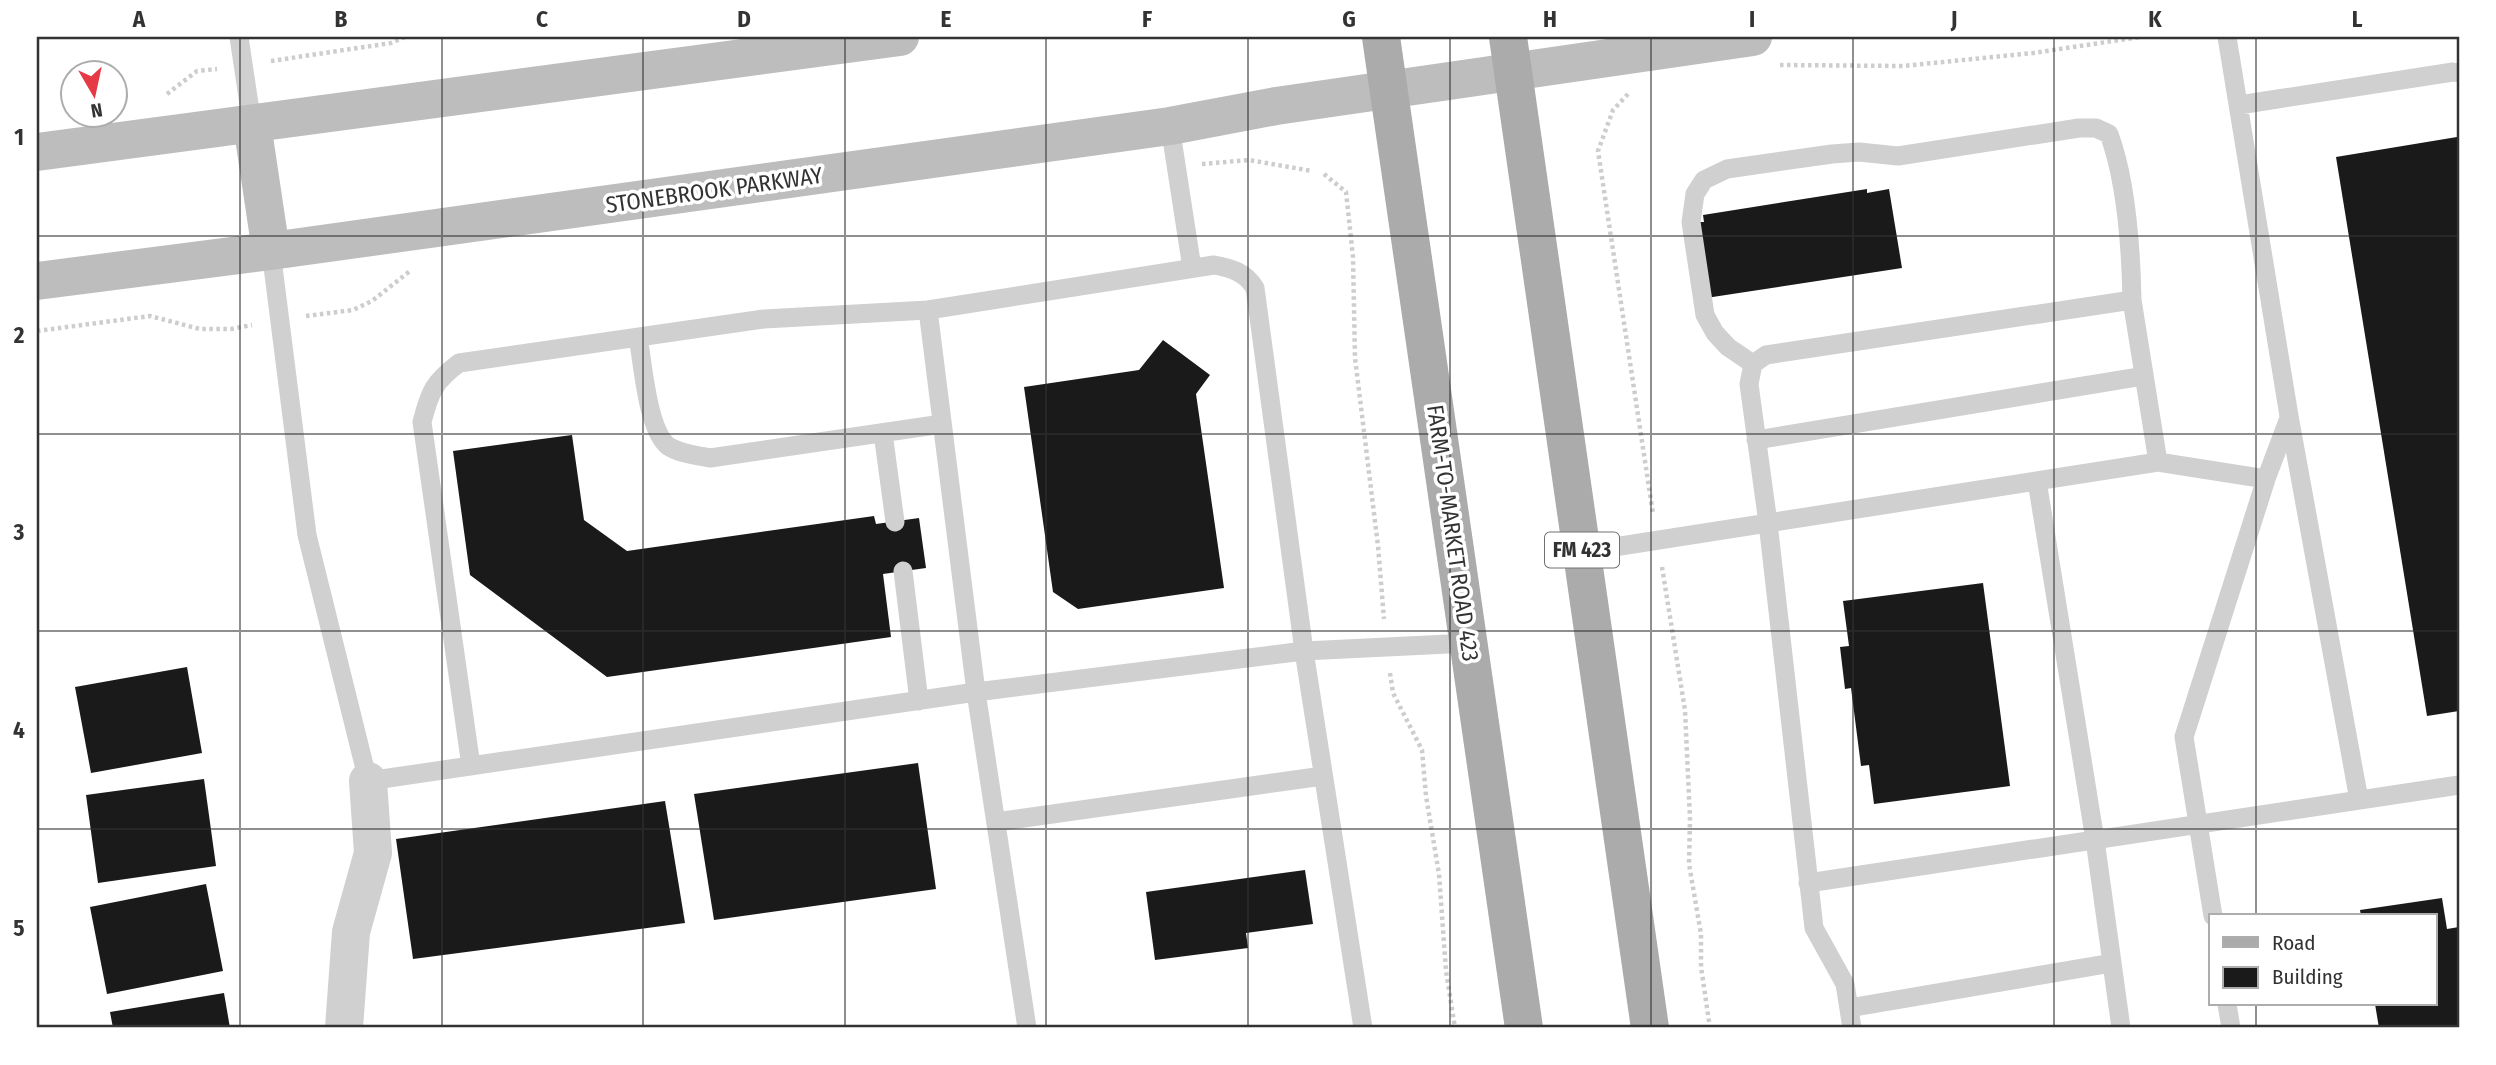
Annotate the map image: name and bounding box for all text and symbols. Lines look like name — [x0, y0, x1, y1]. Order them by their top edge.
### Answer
text: A — [132, 5, 146, 33]
text: B — [335, 5, 348, 33]
text: C — [536, 5, 548, 33]
text: D — [737, 5, 751, 33]
text: E — [941, 5, 952, 33]
text: F — [1142, 5, 1152, 33]
text: G — [1342, 5, 1356, 33]
text: H — [1543, 5, 1557, 33]
text: I — [1749, 5, 1755, 33]
text: J — [1950, 5, 1957, 33]
text: K — [2148, 5, 2162, 33]
text: L — [2352, 5, 2363, 33]
north arrow — [60, 60, 130, 130]
text: N — [89, 98, 104, 123]
text: 1 — [14, 123, 24, 151]
street label: STONEBROOK PARKWAY — [604, 161, 825, 219]
text: 2 — [13, 321, 25, 349]
street label: FARM-TO-MARKET ROAD 423 — [1421, 403, 1485, 663]
text: 3 — [13, 518, 25, 546]
road number: FM 423 — [1545, 532, 1619, 568]
text: 4 — [13, 716, 25, 744]
text: 5 — [13, 914, 25, 942]
legend — [2209, 914, 2436, 1006]
text: Road — [2272, 930, 2316, 956]
text: Building — [2272, 964, 2343, 990]

